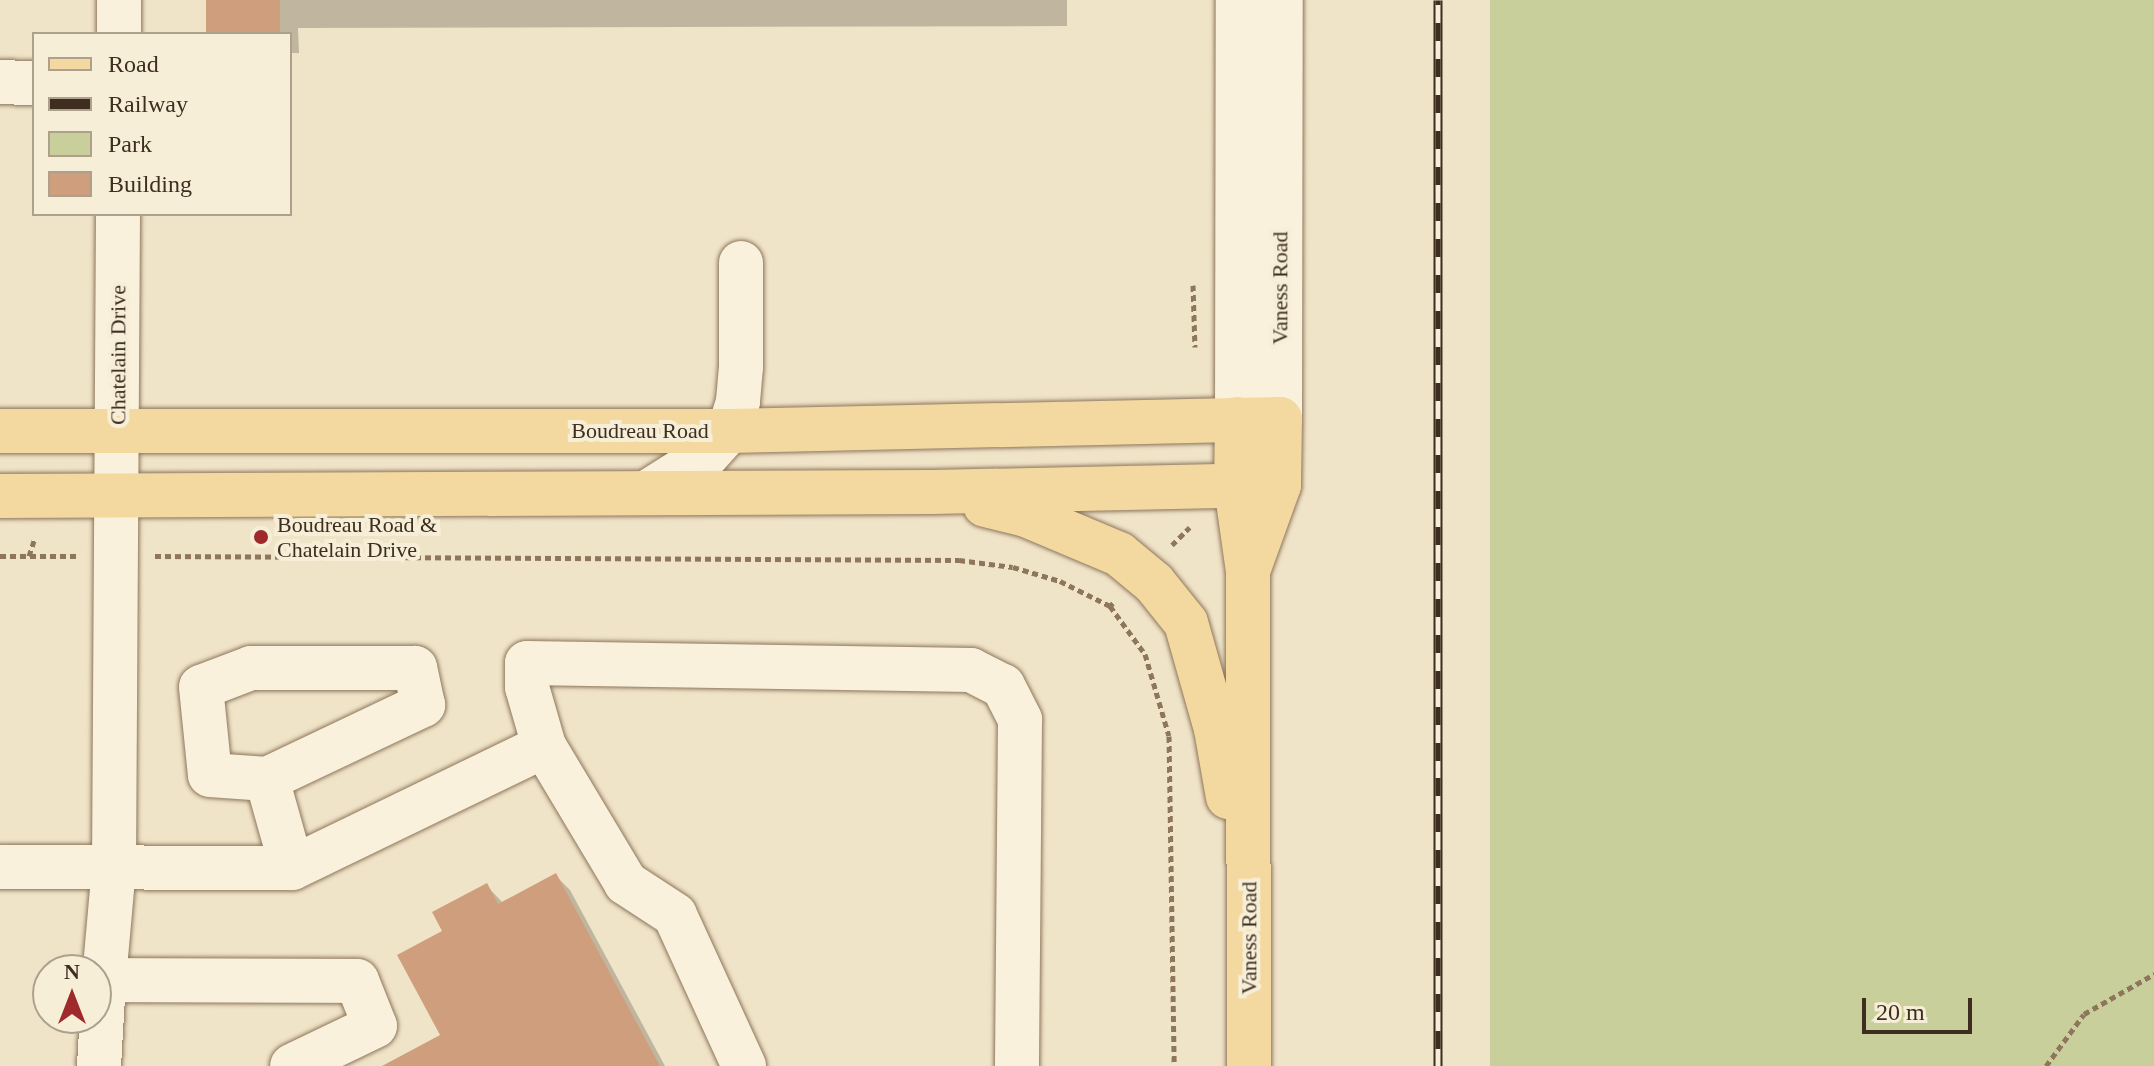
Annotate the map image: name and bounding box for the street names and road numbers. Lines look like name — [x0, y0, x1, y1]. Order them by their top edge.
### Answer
street label: Vaness Road — [1267, 231, 1293, 345]
street label: Chatelain Drive — [105, 285, 131, 425]
street label: Boudreau Road — [571, 418, 709, 444]
street label: Vaness Road — [1236, 881, 1262, 995]

